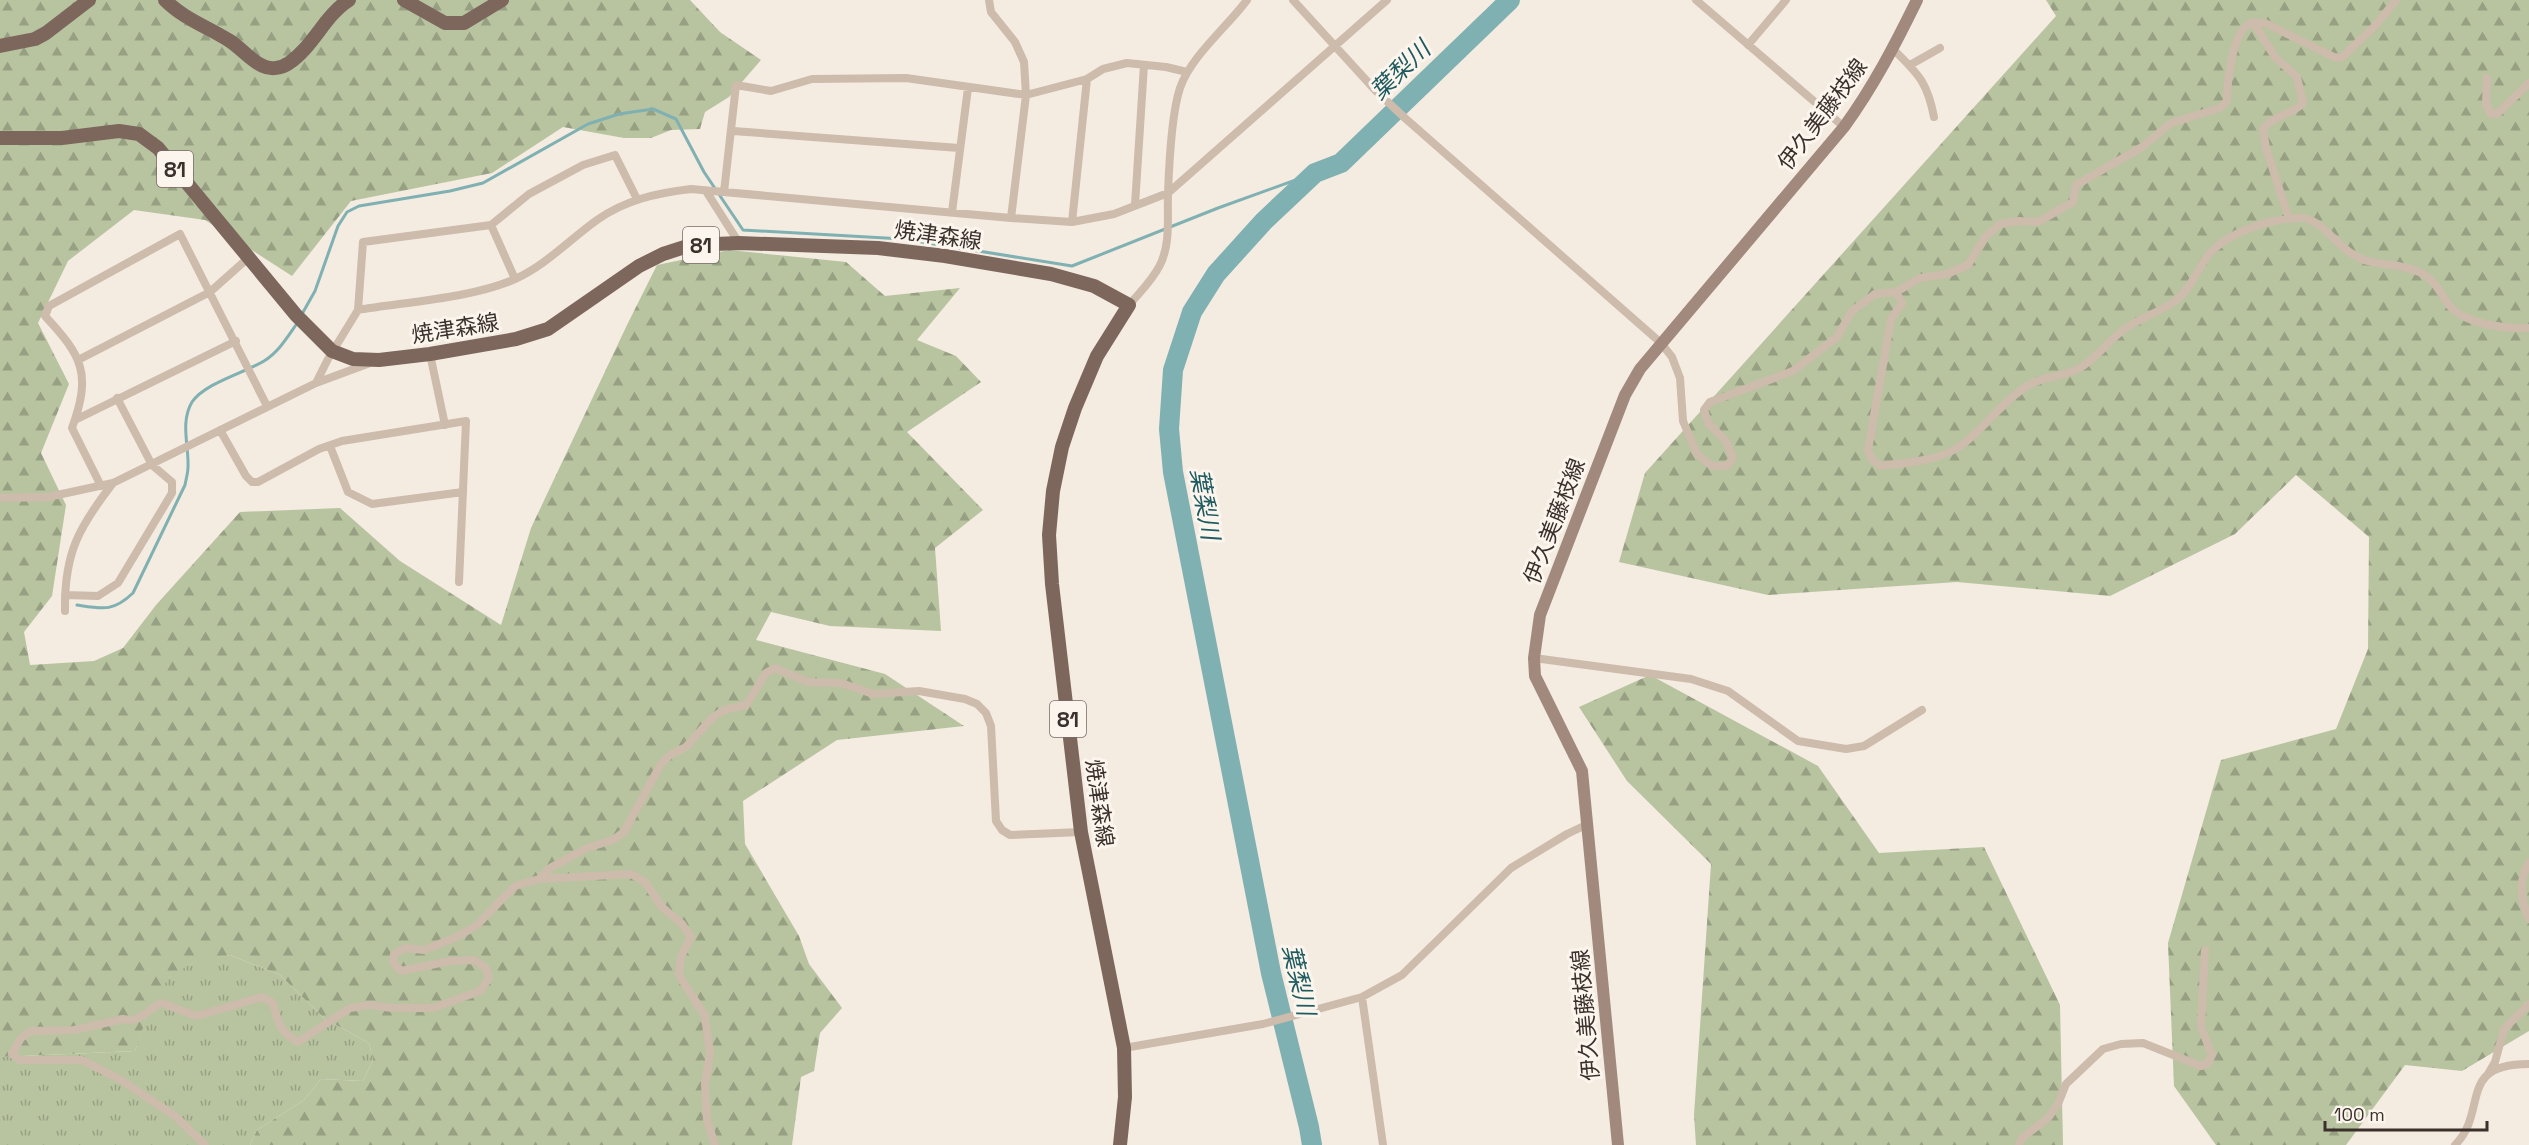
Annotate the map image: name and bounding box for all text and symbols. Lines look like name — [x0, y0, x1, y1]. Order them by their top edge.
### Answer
water label: 葉梨川 — [1363, 32, 1439, 106]
street label: 伊久美藤枝線 — [1771, 53, 1873, 175]
road number: 81 — [157, 151, 193, 187]
street label: 焼津森線 — [892, 215, 984, 255]
road number: 81 — [683, 227, 719, 263]
street label: 焼津森線 — [409, 307, 501, 349]
street label: 伊久美藤枝線 — [1517, 454, 1591, 588]
water label: 葉梨川 — [1183, 466, 1227, 545]
road number: 81 — [1050, 701, 1086, 737]
street label: 焼津森線 — [1080, 757, 1120, 849]
water label: 葉梨川 — [1276, 941, 1323, 1021]
street label: 伊久美藤枝線 — [1565, 948, 1605, 1082]
scale bar — [2325, 1094, 2487, 1132]
text: 100 m — [2334, 1103, 2385, 1126]

